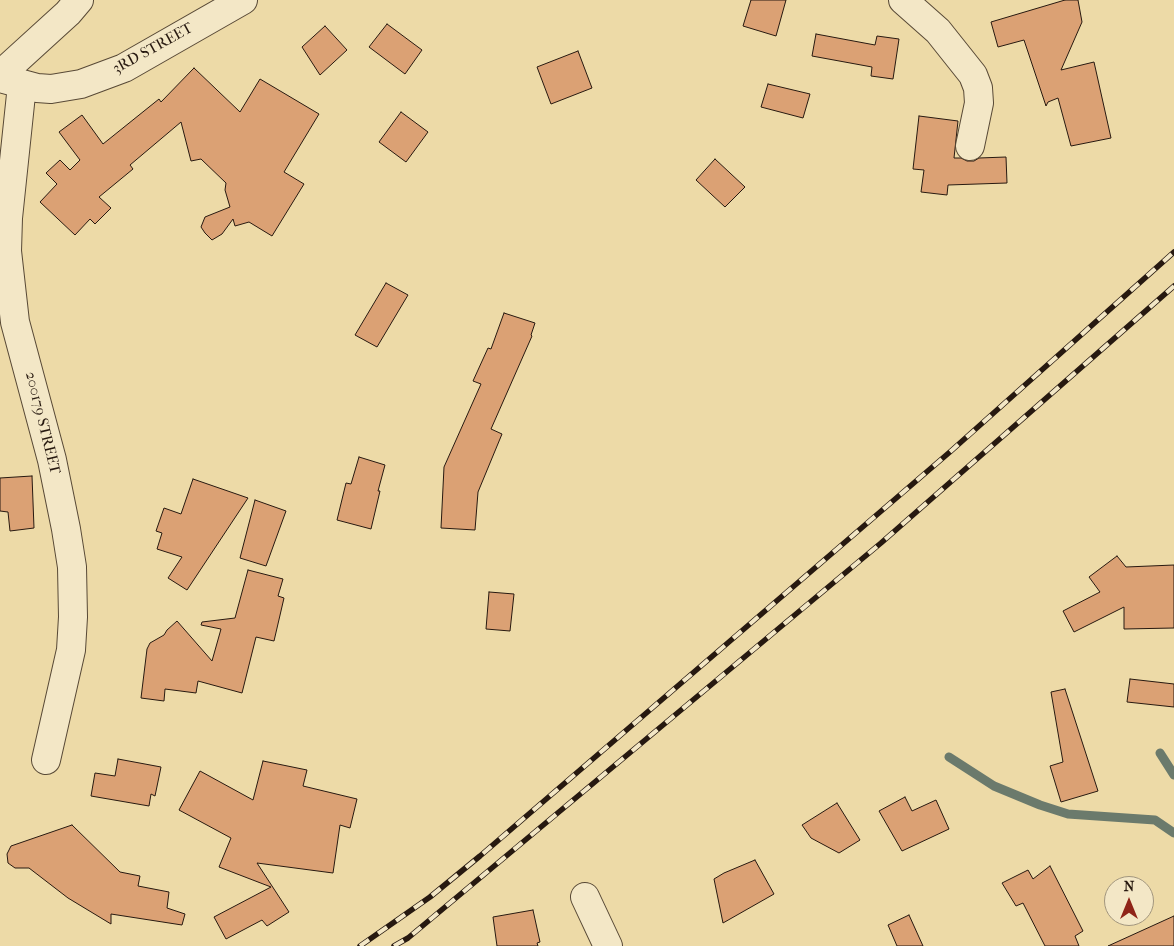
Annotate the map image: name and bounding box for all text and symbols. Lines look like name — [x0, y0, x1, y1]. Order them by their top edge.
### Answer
street label: 3RD STREET — [110, 20, 196, 78]
street label: 200179 STREET — [21, 370, 63, 476]
north arrow — [1104, 876, 1154, 926]
text: N — [1124, 878, 1134, 895]

